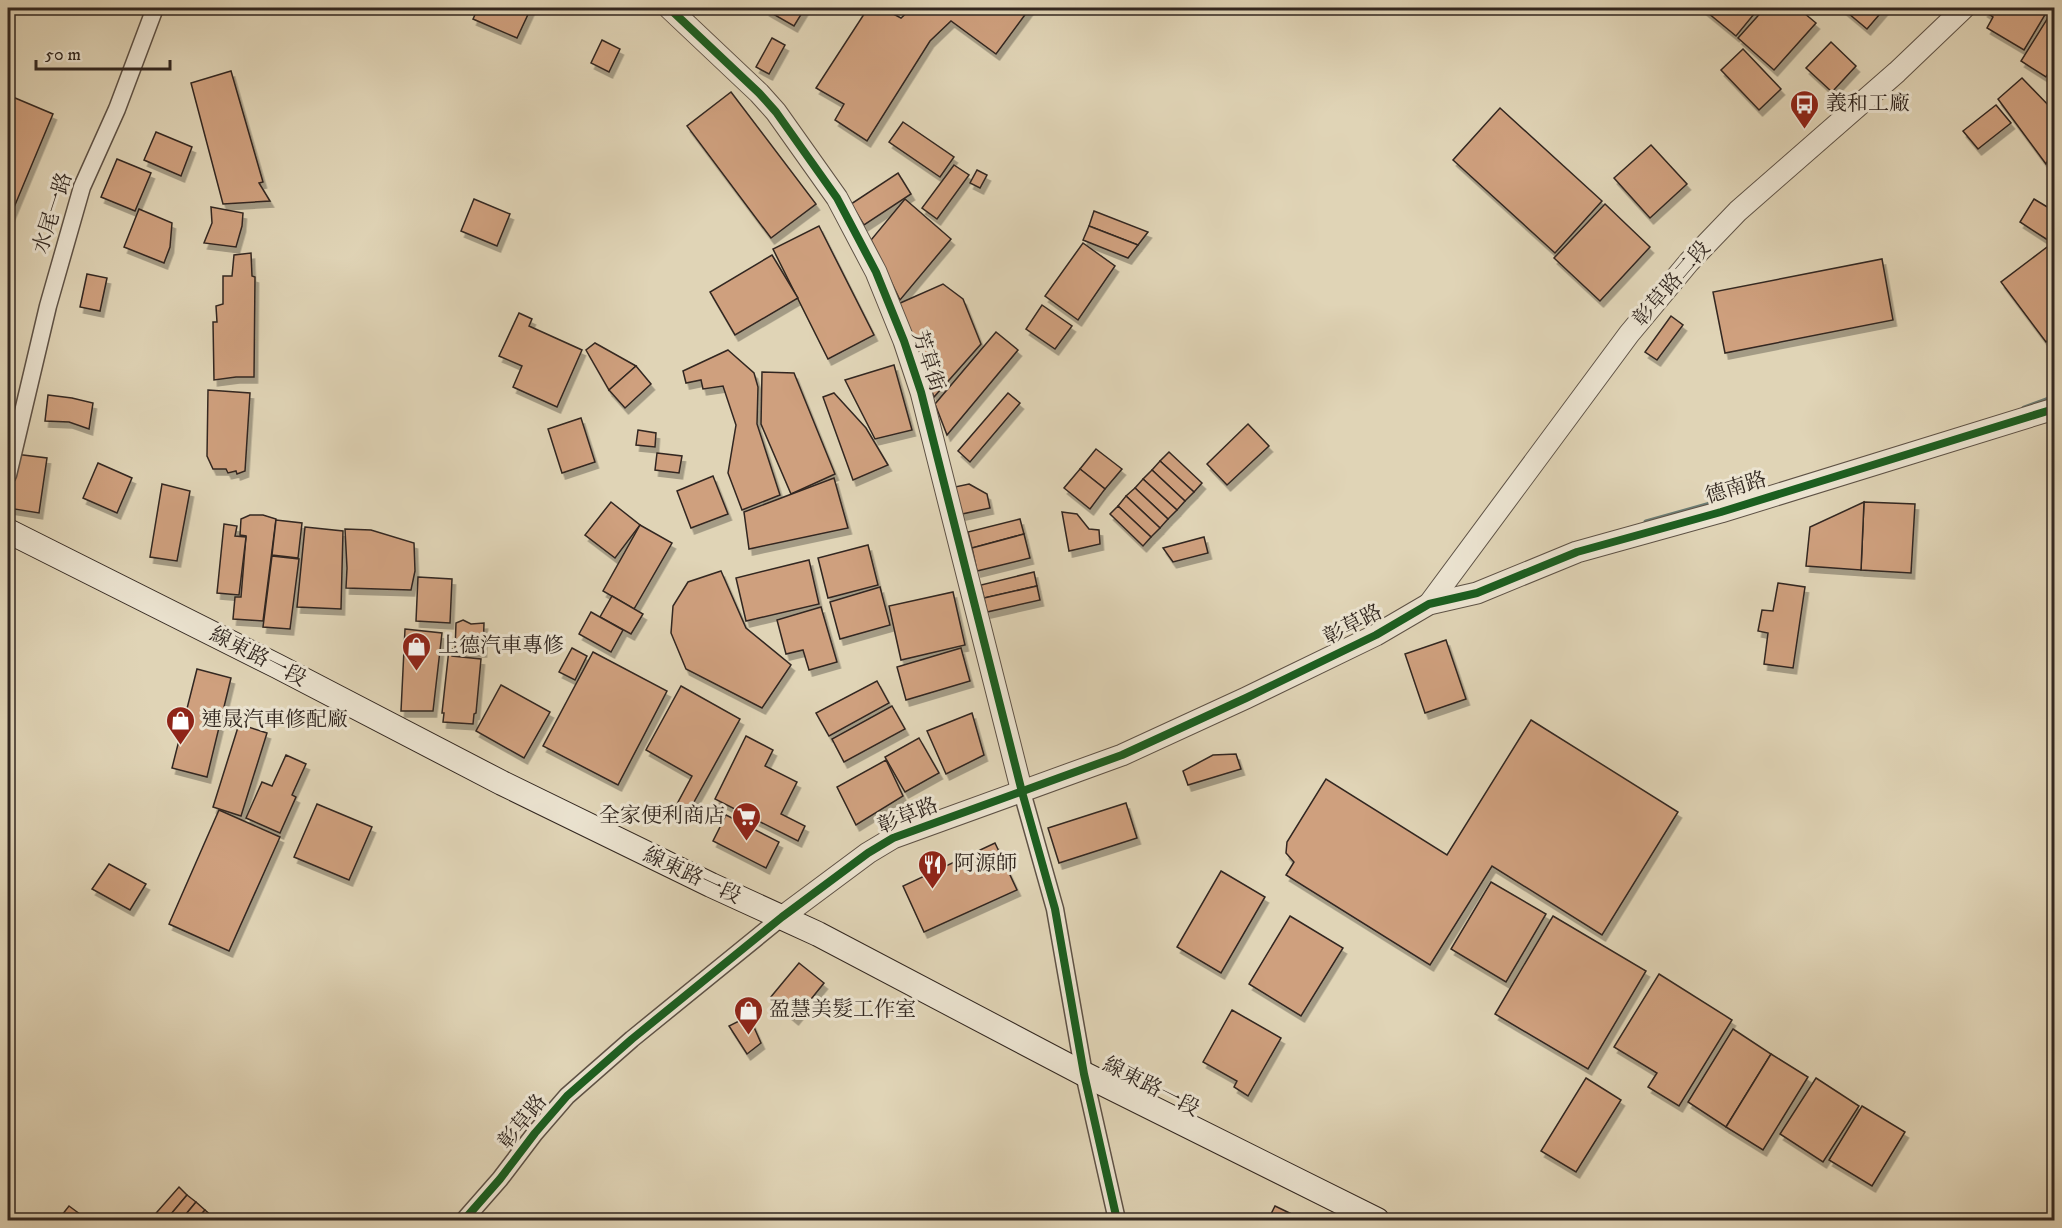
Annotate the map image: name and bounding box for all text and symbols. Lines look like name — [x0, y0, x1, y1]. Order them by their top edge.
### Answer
scale bar — [36, 33, 170, 71]
text: 50 m — [45, 44, 81, 66]
bus stop icon: 義和工廠 — [1789, 88, 1821, 130]
place label: 義和工廠 — [1826, 91, 1910, 117]
street label: 水尾一路 — [28, 169, 78, 257]
street label: 彰草路二段 — [1628, 236, 1716, 332]
street label: 芳草街 — [906, 327, 950, 395]
street label: 德南路 — [1702, 466, 1770, 510]
street label: 彰草路 — [1319, 599, 1387, 651]
street label: 線東路一段 — [205, 622, 311, 692]
shop icon: 上德汽車專修 — [401, 630, 433, 672]
place label: 上德汽車專修 — [438, 633, 564, 659]
shop icon: 連晟汽車修配廠 — [164, 704, 196, 746]
place label: 連晟汽車修配廠 — [201, 707, 348, 733]
street label: 彰草路 — [874, 792, 942, 840]
supermarket icon: 全家便利商店 — [730, 800, 762, 842]
place label: 全家便利商店 — [599, 803, 725, 829]
street label: 線東路一段 — [639, 842, 745, 910]
restaurant icon: 阿源師 — [917, 848, 949, 890]
place label: 阿源師 — [954, 851, 1017, 877]
shop icon: 盈慧美髮工作室 — [732, 994, 764, 1036]
place label: 盈慧美髮工作室 — [769, 997, 916, 1023]
street label: 線東路一段 — [1098, 1052, 1204, 1122]
street label: 彰草路 — [493, 1089, 553, 1155]

